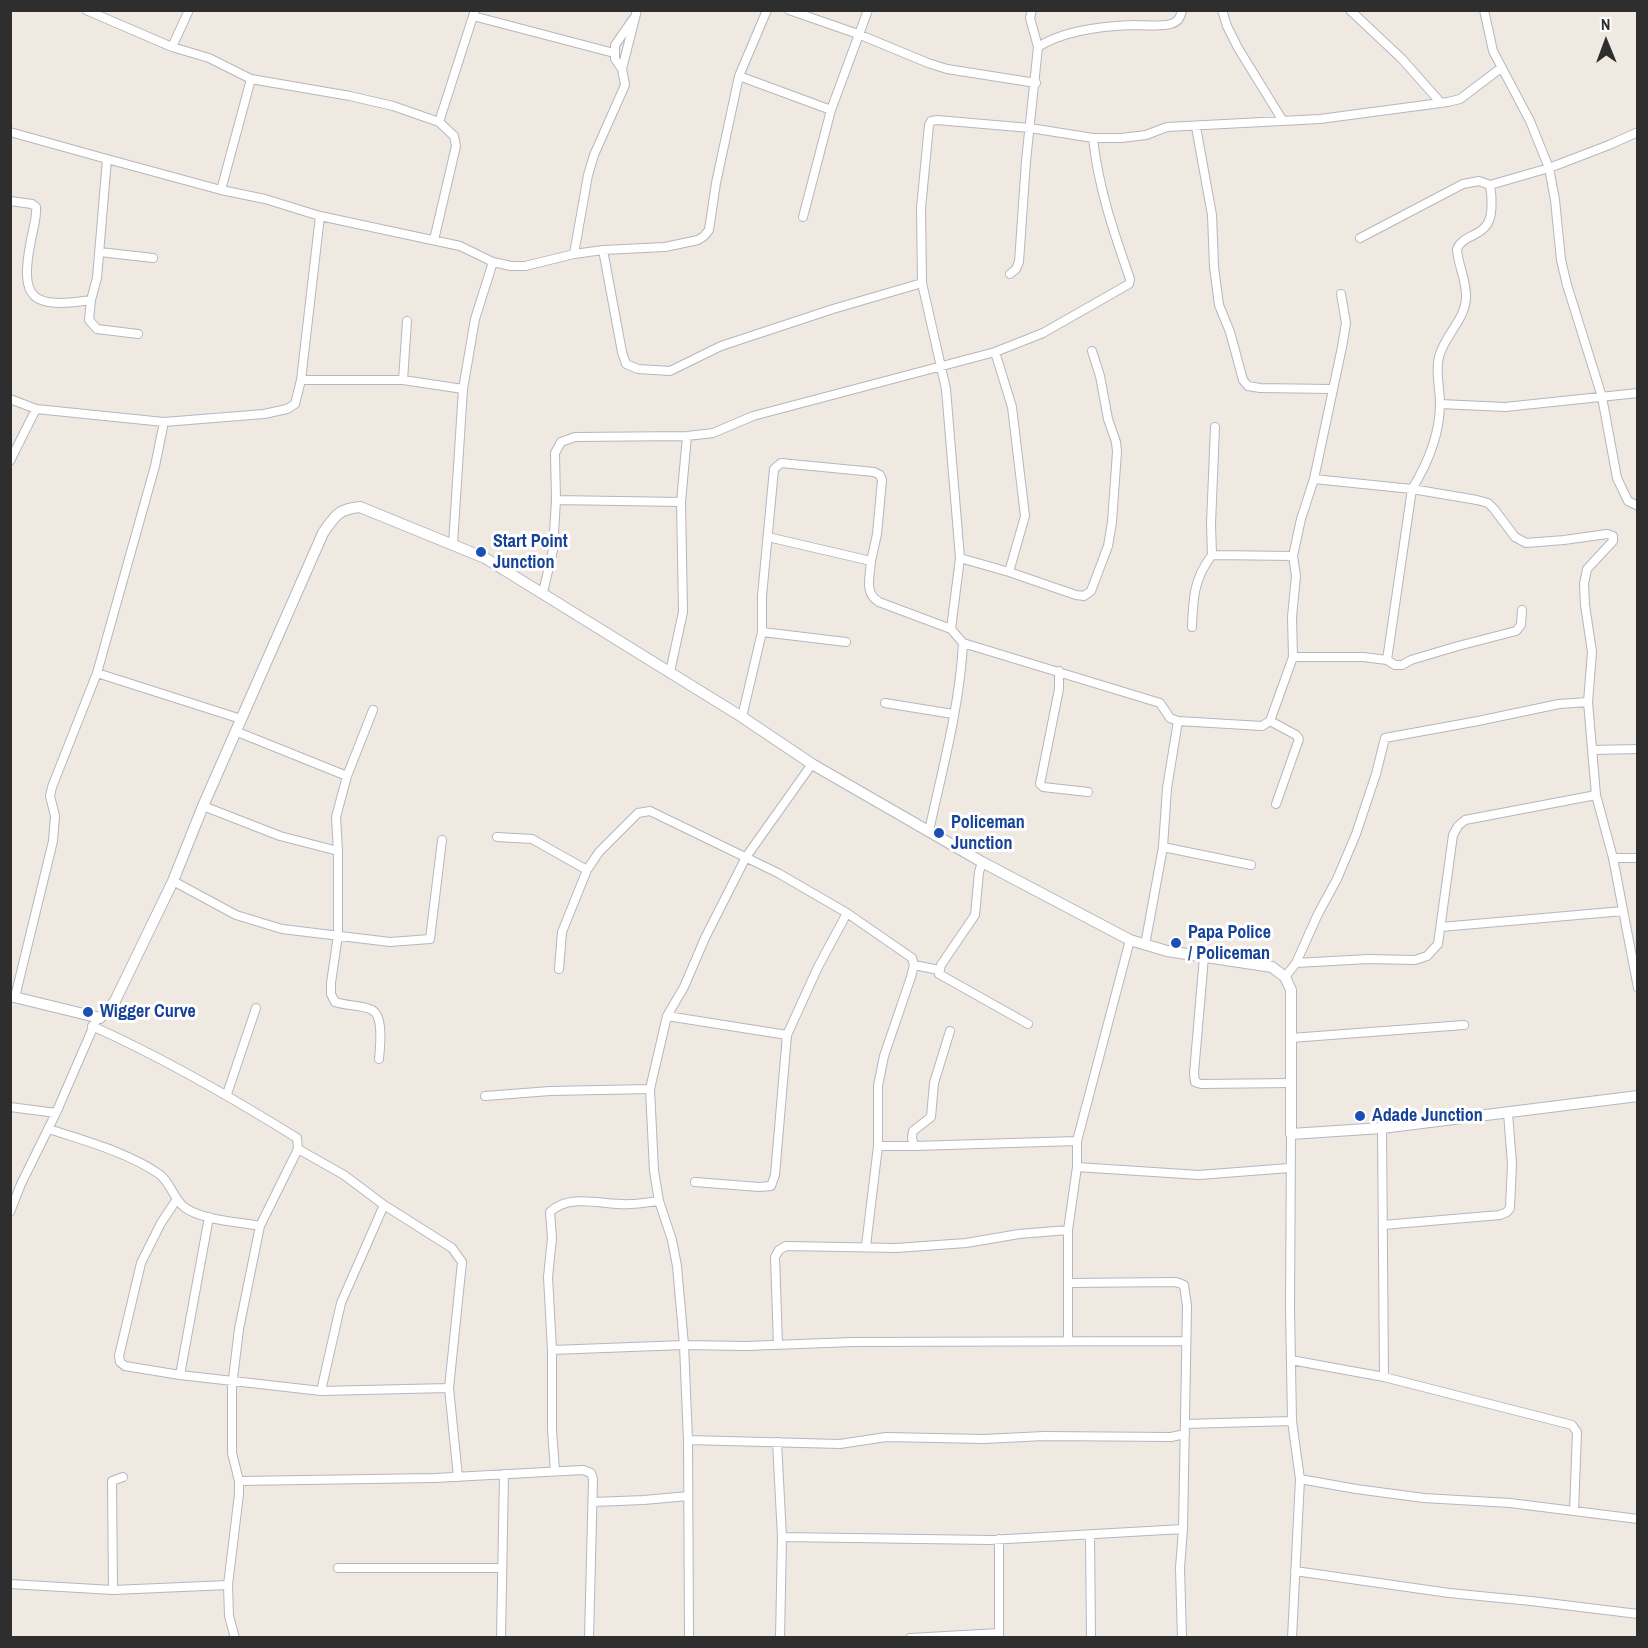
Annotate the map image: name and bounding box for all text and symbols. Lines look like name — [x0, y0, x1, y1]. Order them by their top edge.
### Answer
north arrow — [1576, 12, 1636, 72]
text: N — [1601, 13, 1611, 35]
place label: Start Point Junction — [493, 531, 568, 574]
marker: Start Point Junction — [474, 545, 488, 559]
place label: Policeman Junction — [951, 812, 1025, 854]
marker: Policeman Junction — [932, 826, 946, 840]
place label: Papa Police / Policeman — [1188, 922, 1271, 964]
marker: Papa Police / Policeman — [1169, 936, 1183, 950]
place label: Wigger Curve — [100, 1001, 196, 1023]
marker: Wigger Curve — [81, 1005, 95, 1019]
place label: Adade Junction — [1372, 1105, 1483, 1127]
marker: Adade Junction — [1353, 1109, 1367, 1123]

